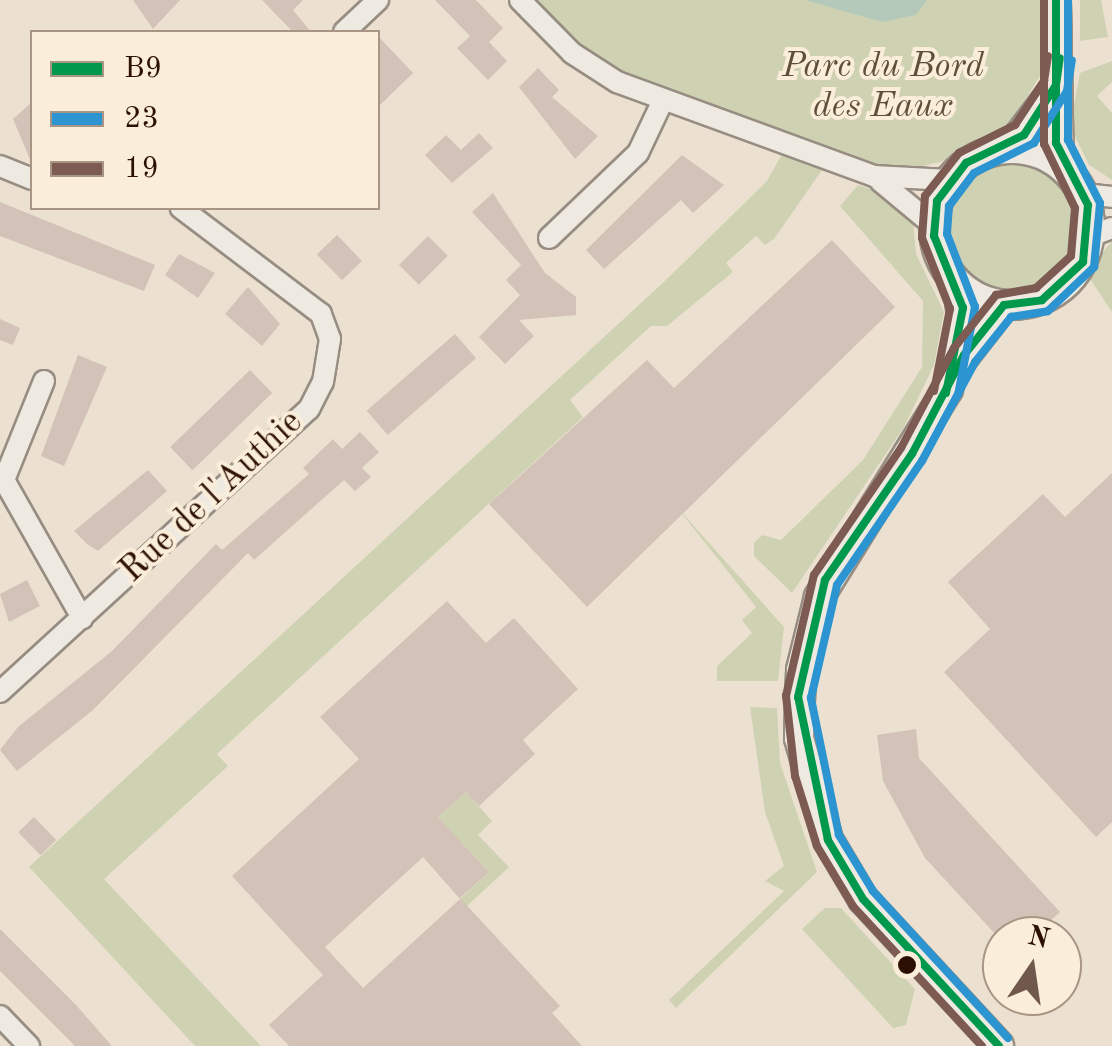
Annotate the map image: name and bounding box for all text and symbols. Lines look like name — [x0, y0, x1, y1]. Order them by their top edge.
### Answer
legend — [30, 30, 380, 210]
park label: Parc du Bord des Eaux — [782, 46, 984, 128]
text: B9 — [124, 54, 162, 84]
text: 23 — [124, 104, 159, 134]
text: 19 — [124, 154, 159, 184]
street label: Rue de l'Authie — [112, 402, 312, 592]
north arrow — [982, 916, 1082, 1016]
text: N — [1025, 923, 1052, 955]
unlabelled marker — [897, 955, 917, 975]

